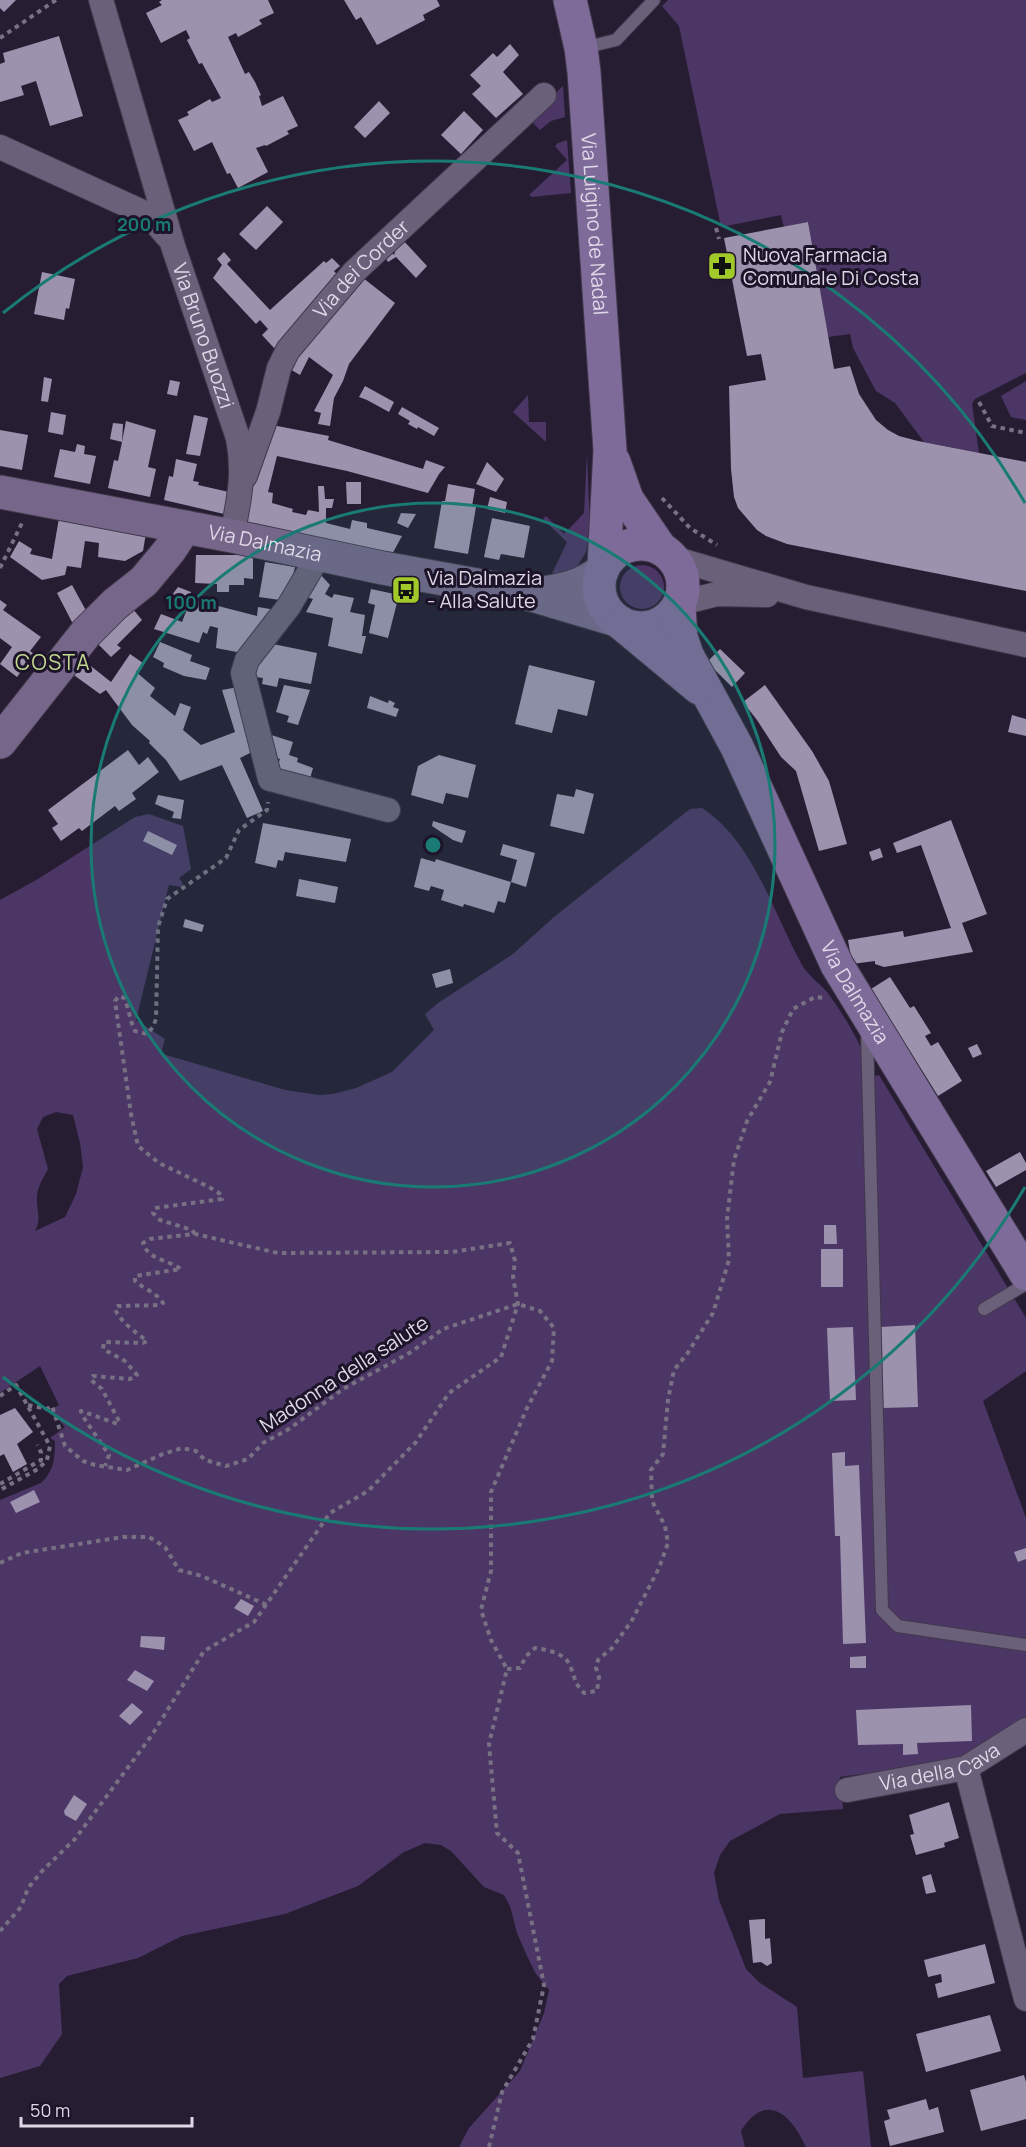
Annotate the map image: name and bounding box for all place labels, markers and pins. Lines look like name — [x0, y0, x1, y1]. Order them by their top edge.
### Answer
place label: Nuova Farmacia Comunale Di Costa — [743, 241, 919, 291]
pharmacy icon: Nuova Farmacia Comunale Di Costa — [706, 250, 738, 282]
place label: Via Dalmazia - Alla Salute — [427, 564, 542, 614]
bus stop icon: Via Dalmazia - Alla Salute — [390, 574, 422, 606]
centre of rings — [423, 835, 443, 855]

